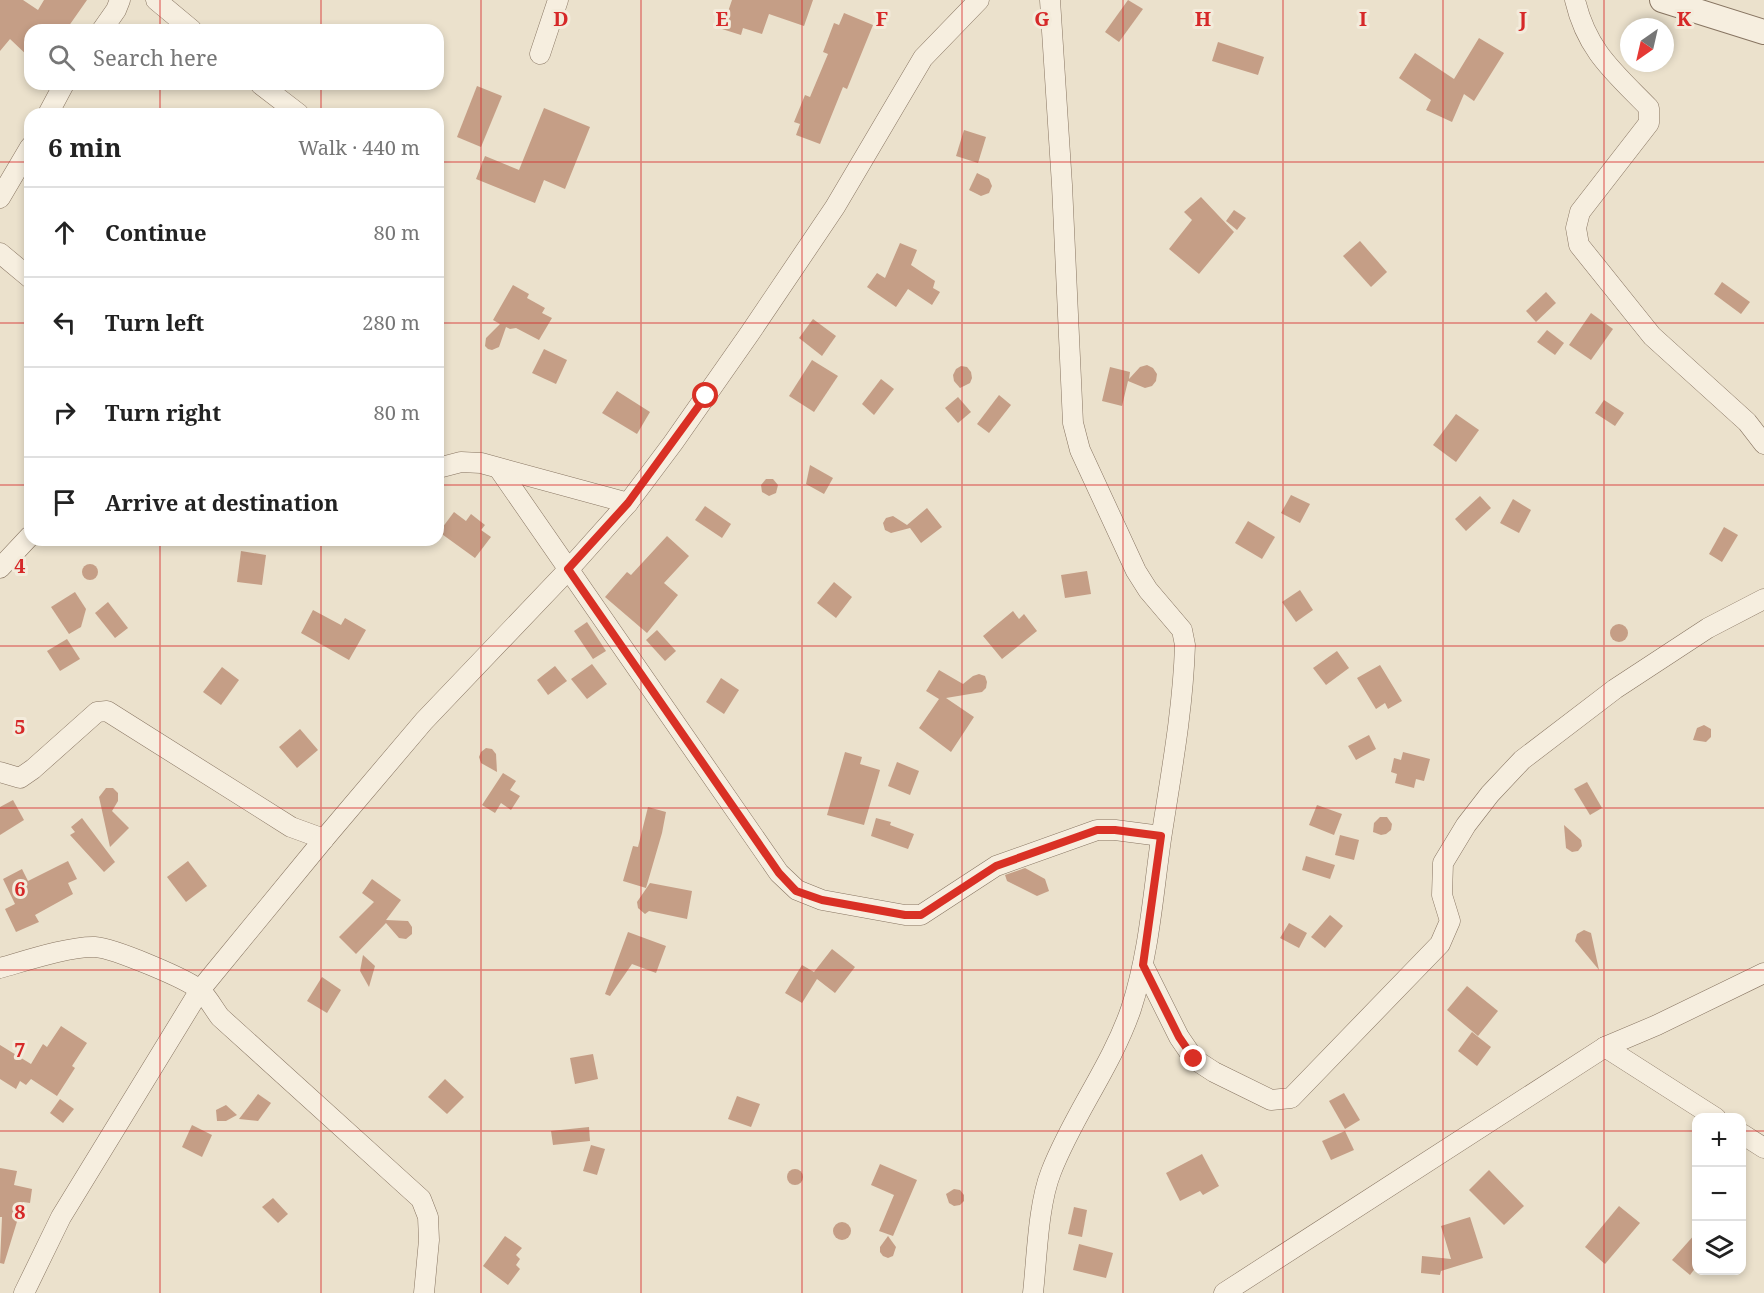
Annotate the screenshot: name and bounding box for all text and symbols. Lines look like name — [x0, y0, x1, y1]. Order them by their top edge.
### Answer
text: D — [553, 5, 569, 32]
text: E — [715, 5, 729, 32]
text: F — [876, 5, 888, 32]
text: G — [1034, 5, 1050, 32]
text: H — [1195, 5, 1211, 32]
text: I — [1359, 5, 1367, 32]
text: J — [1518, 5, 1527, 32]
text: K — [1677, 5, 1692, 32]
north arrow — [1620, 18, 1674, 72]
search box — [24, 24, 444, 90]
icon: search — [45, 41, 78, 74]
text: Search here — [93, 42, 218, 72]
text: 6 min — [48, 129, 122, 165]
text: Walk · 440 m — [298, 134, 420, 161]
icon: ahead — [48, 216, 81, 249]
text: Continue — [105, 217, 207, 247]
text: 80 m — [374, 219, 420, 246]
icon: left — [48, 306, 81, 339]
text: Turn left — [105, 307, 204, 337]
text: 280 m — [362, 309, 420, 336]
route start — [692, 382, 718, 408]
icon: right — [48, 396, 81, 429]
text: Turn right — [105, 397, 221, 427]
text: 80 m — [374, 399, 420, 426]
icon: arrive — [48, 486, 81, 519]
text: Arrive at destination — [105, 487, 339, 517]
text: 4 — [14, 552, 26, 579]
text: 5 — [14, 713, 26, 740]
text: 6 — [14, 875, 26, 902]
text: 7 — [14, 1036, 26, 1063]
route end — [1180, 1045, 1206, 1071]
map controls — [1692, 1113, 1746, 1275]
button: + — [1692, 1113, 1746, 1167]
button: − — [1692, 1167, 1746, 1221]
text: 8 — [14, 1198, 26, 1225]
button: layers — [1692, 1221, 1746, 1275]

